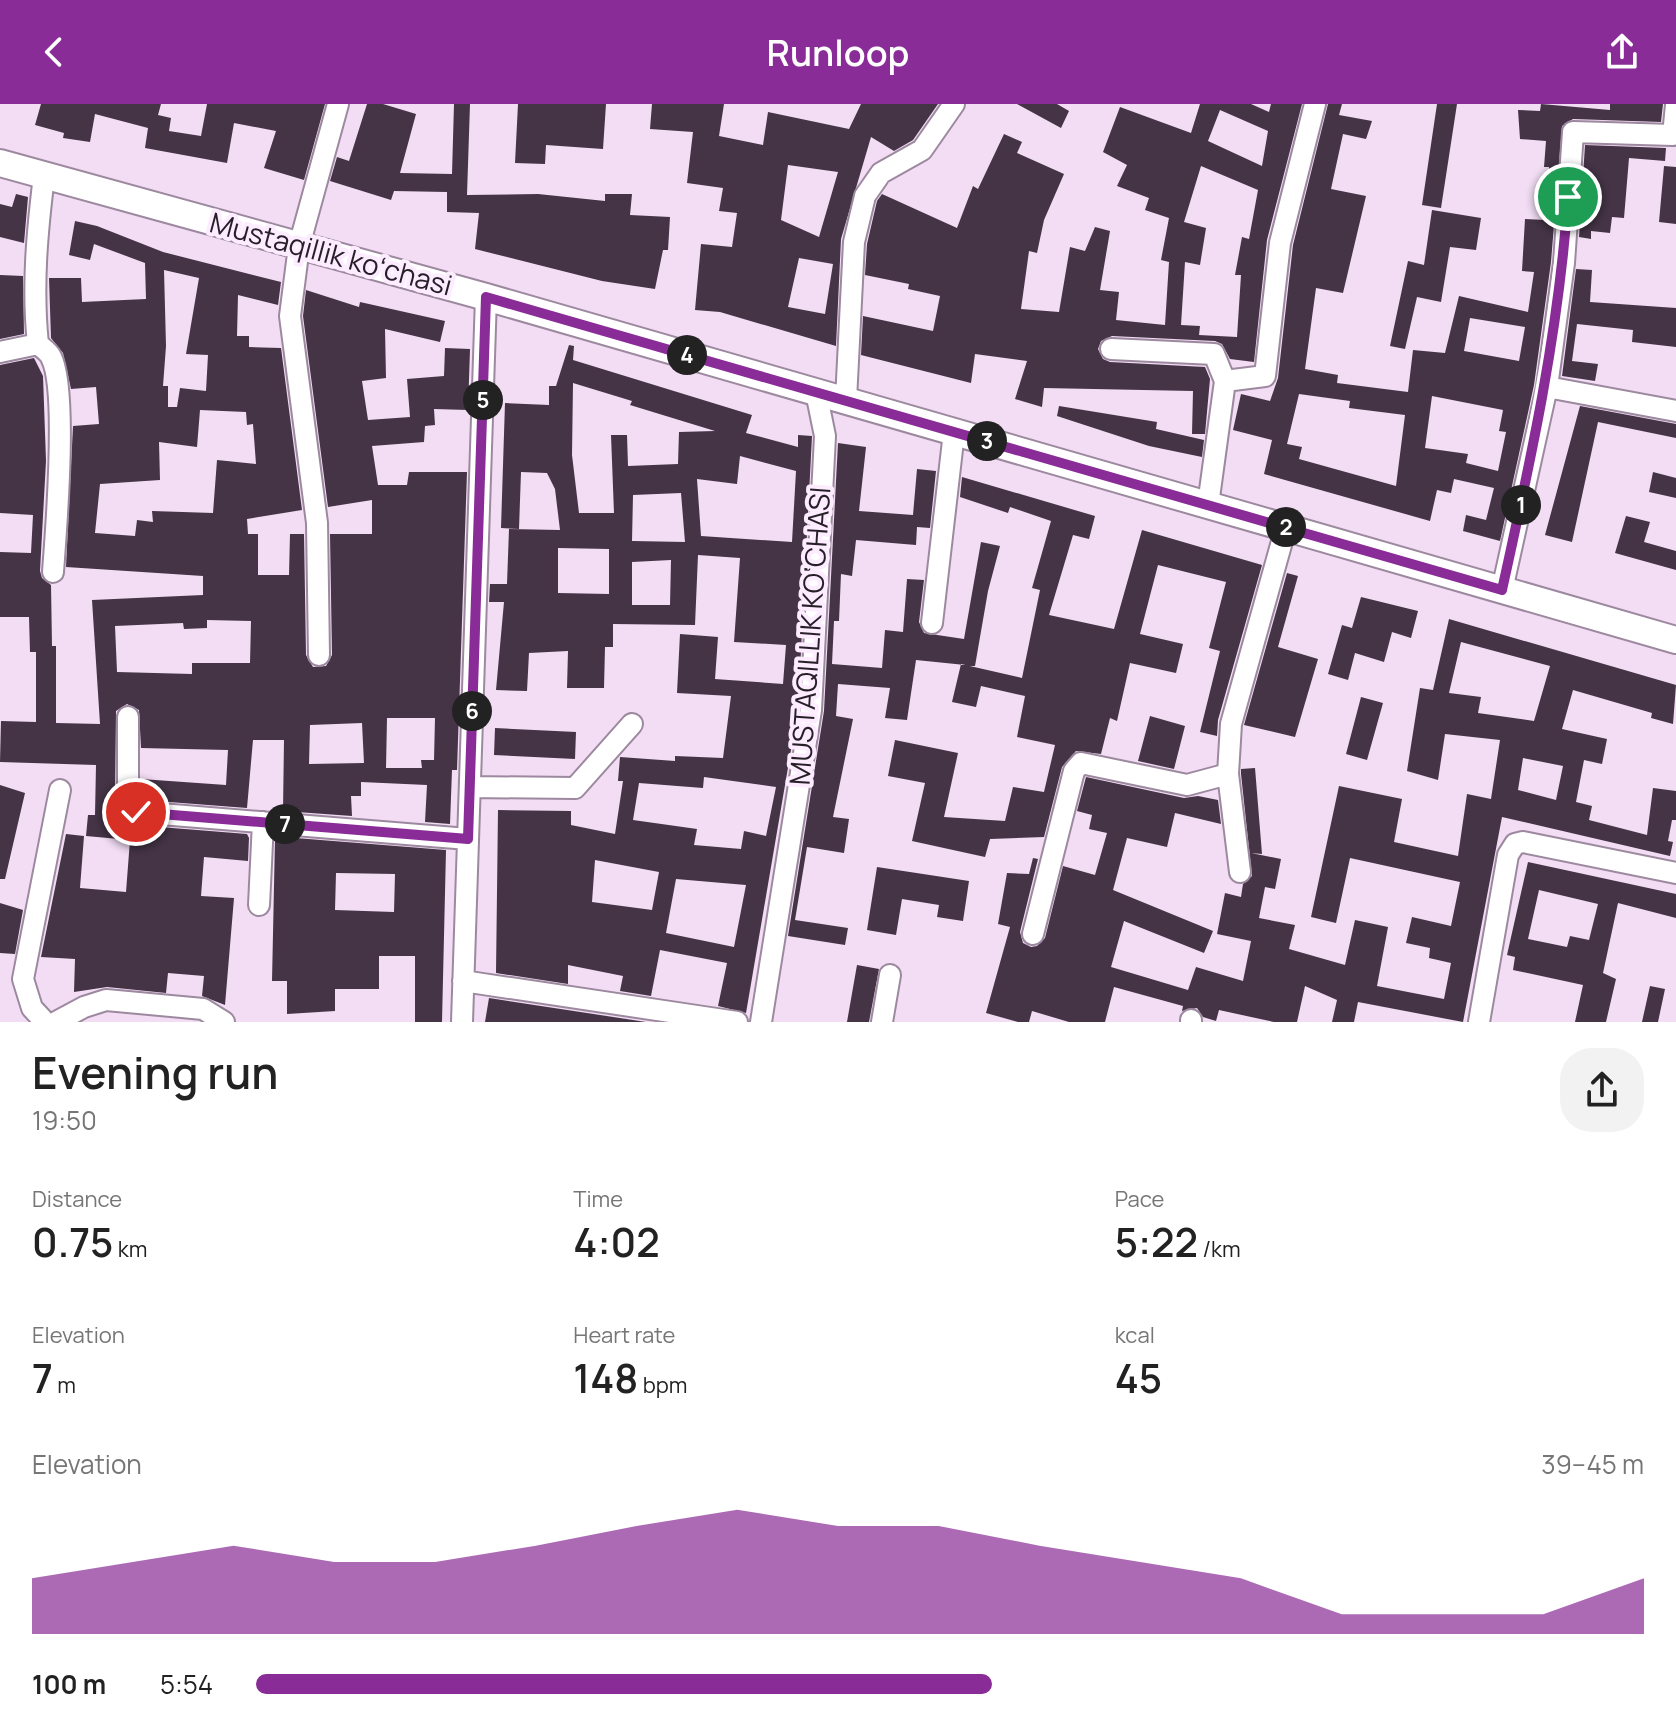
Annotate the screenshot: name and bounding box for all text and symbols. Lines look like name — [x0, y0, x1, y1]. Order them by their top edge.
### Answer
text: Runloop — [767, 28, 910, 77]
icon: back — [32, 30, 76, 74]
icon: share — [1600, 30, 1644, 74]
pin — [1534, 163, 1602, 231]
icon: arrive — [1546, 175, 1590, 219]
street label: Mustaqillik koʻchasi — [206, 202, 457, 304]
pin: 4 — [667, 335, 707, 375]
text: 4 — [680, 340, 694, 370]
pin: 5 — [463, 380, 503, 420]
text: 5 — [477, 385, 489, 415]
pin: 3 — [967, 421, 1007, 461]
text: 3 — [981, 426, 993, 456]
pin: 1 — [1501, 485, 1541, 525]
street label: MUSTAQILLIK KO‘CHASI — [780, 486, 838, 786]
text: 1 — [1516, 490, 1526, 520]
pin: 2 — [1266, 507, 1306, 547]
text: 2 — [1279, 512, 1293, 542]
pin: 6 — [452, 691, 492, 731]
text: 6 — [465, 696, 479, 726]
pin — [102, 778, 170, 846]
icon: check — [114, 790, 158, 834]
pin: 7 — [265, 804, 305, 844]
text: 7 — [279, 809, 291, 839]
text: Evening run — [32, 1042, 278, 1102]
button: share — [1560, 1048, 1644, 1132]
text: 19:50 — [32, 1102, 97, 1138]
text: Distance — [32, 1184, 122, 1214]
text: Time — [573, 1184, 623, 1214]
text: Pace — [1115, 1184, 1164, 1214]
text: 0.75 — [32, 1214, 113, 1269]
text: 4:02 — [573, 1214, 660, 1269]
text: 5:22 — [1115, 1214, 1198, 1269]
text: km — [113, 1234, 147, 1264]
text: /km — [1198, 1234, 1241, 1264]
text: Elevation — [32, 1320, 125, 1350]
text: Heart rate — [573, 1320, 675, 1350]
text: kcal — [1115, 1320, 1155, 1350]
text: 7 — [32, 1350, 53, 1405]
text: 148 — [573, 1350, 638, 1405]
text: 45 — [1115, 1350, 1162, 1405]
text: m — [53, 1370, 76, 1400]
text: bpm — [638, 1370, 687, 1400]
text: Elevation — [32, 1446, 142, 1482]
text: 39–45 m — [1541, 1446, 1644, 1482]
text: 100 m — [32, 1666, 106, 1702]
text: 5:54 — [160, 1666, 213, 1702]

